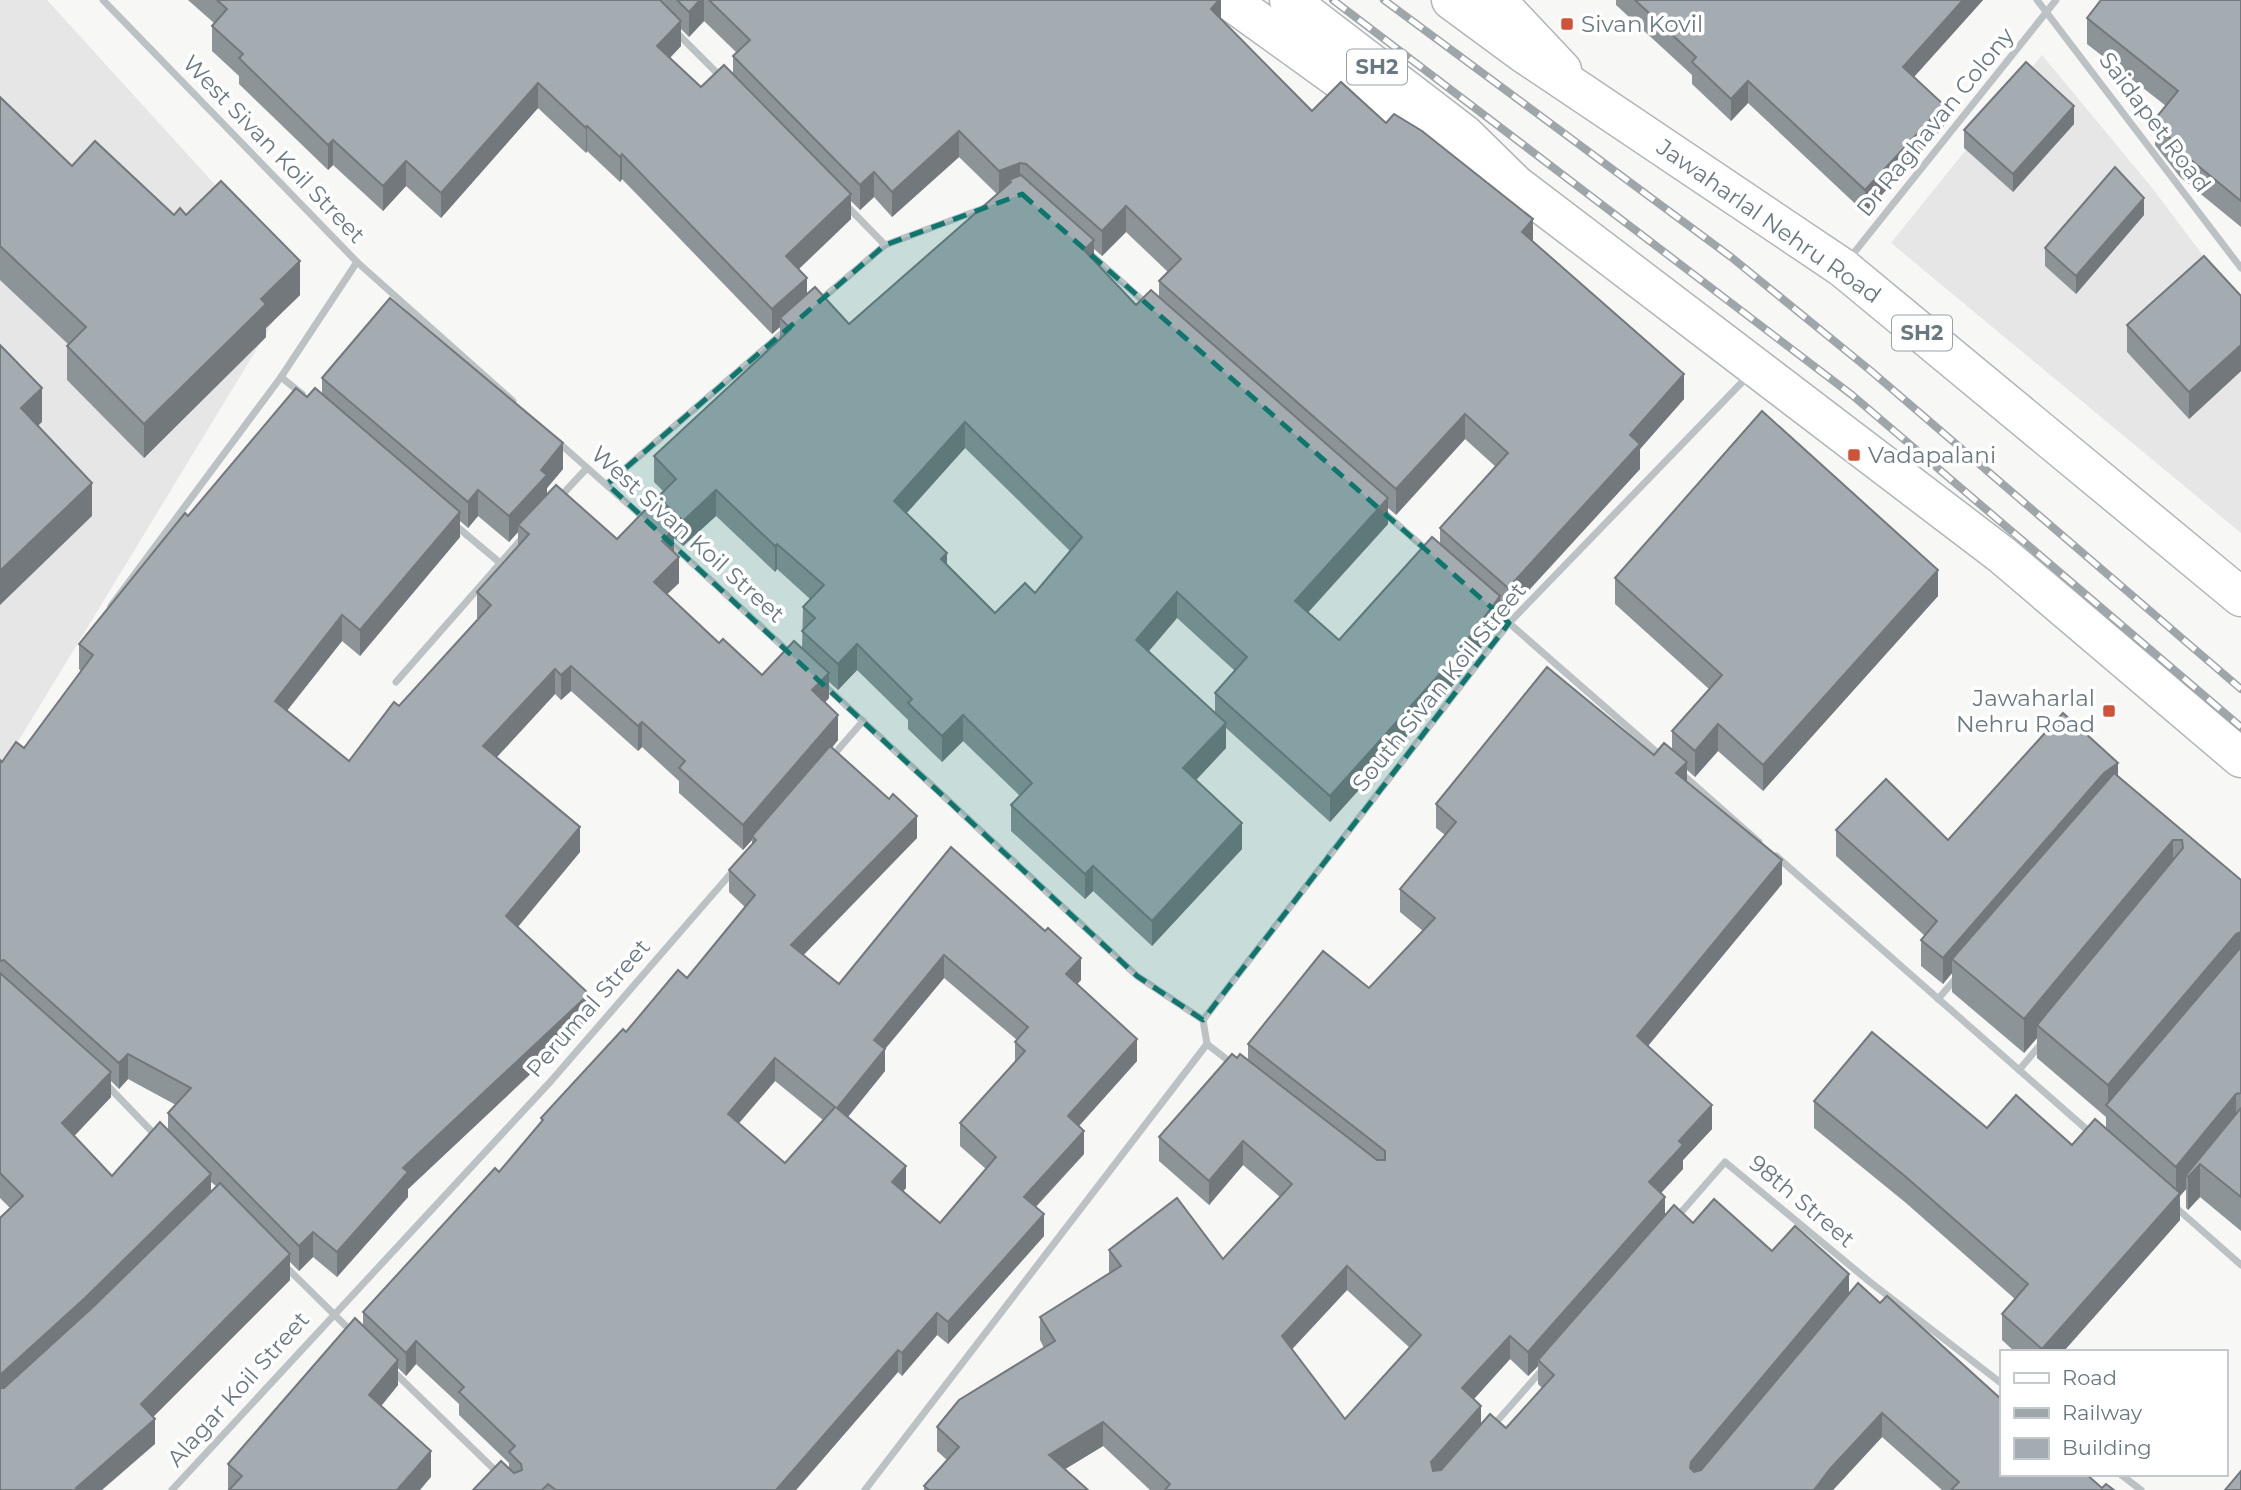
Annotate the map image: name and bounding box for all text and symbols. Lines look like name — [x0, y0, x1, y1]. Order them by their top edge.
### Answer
place label: Sivan Kovil — [1581, 10, 1703, 38]
marker: Sivan Kovil — [1559, 16, 1575, 32]
street label: Dr Raghavan Colony — [1850, 22, 2020, 222]
street label: Saidapet Road — [2093, 46, 2217, 198]
street label: West Sivan Koil Street — [177, 49, 371, 249]
road number: SH2 — [1347, 50, 1407, 84]
street label: Jawaharlal Nehru Road — [1651, 132, 1887, 309]
road number: SH2 — [1892, 316, 1952, 350]
street label: West Sivan Koil Street — [586, 440, 790, 628]
place label: Vadapalani — [1868, 441, 1996, 469]
marker: Vadapalani — [1846, 447, 1862, 463]
street label: South Sivan Koil Street — [1346, 577, 1532, 797]
place label: Jawaharlal Nehru Road — [1956, 684, 2095, 738]
marker: Jawaharlal Nehru Road — [2101, 703, 2117, 719]
street label: Perumal Street — [520, 933, 656, 1083]
street label: 98th Street — [1744, 1149, 1860, 1253]
street label: Alagar Koil Street — [161, 1306, 315, 1472]
legend — [2000, 1350, 2227, 1476]
text: Road — [2062, 1365, 2117, 1390]
text: Railway — [2062, 1400, 2143, 1425]
text: Building — [2062, 1435, 2152, 1460]

